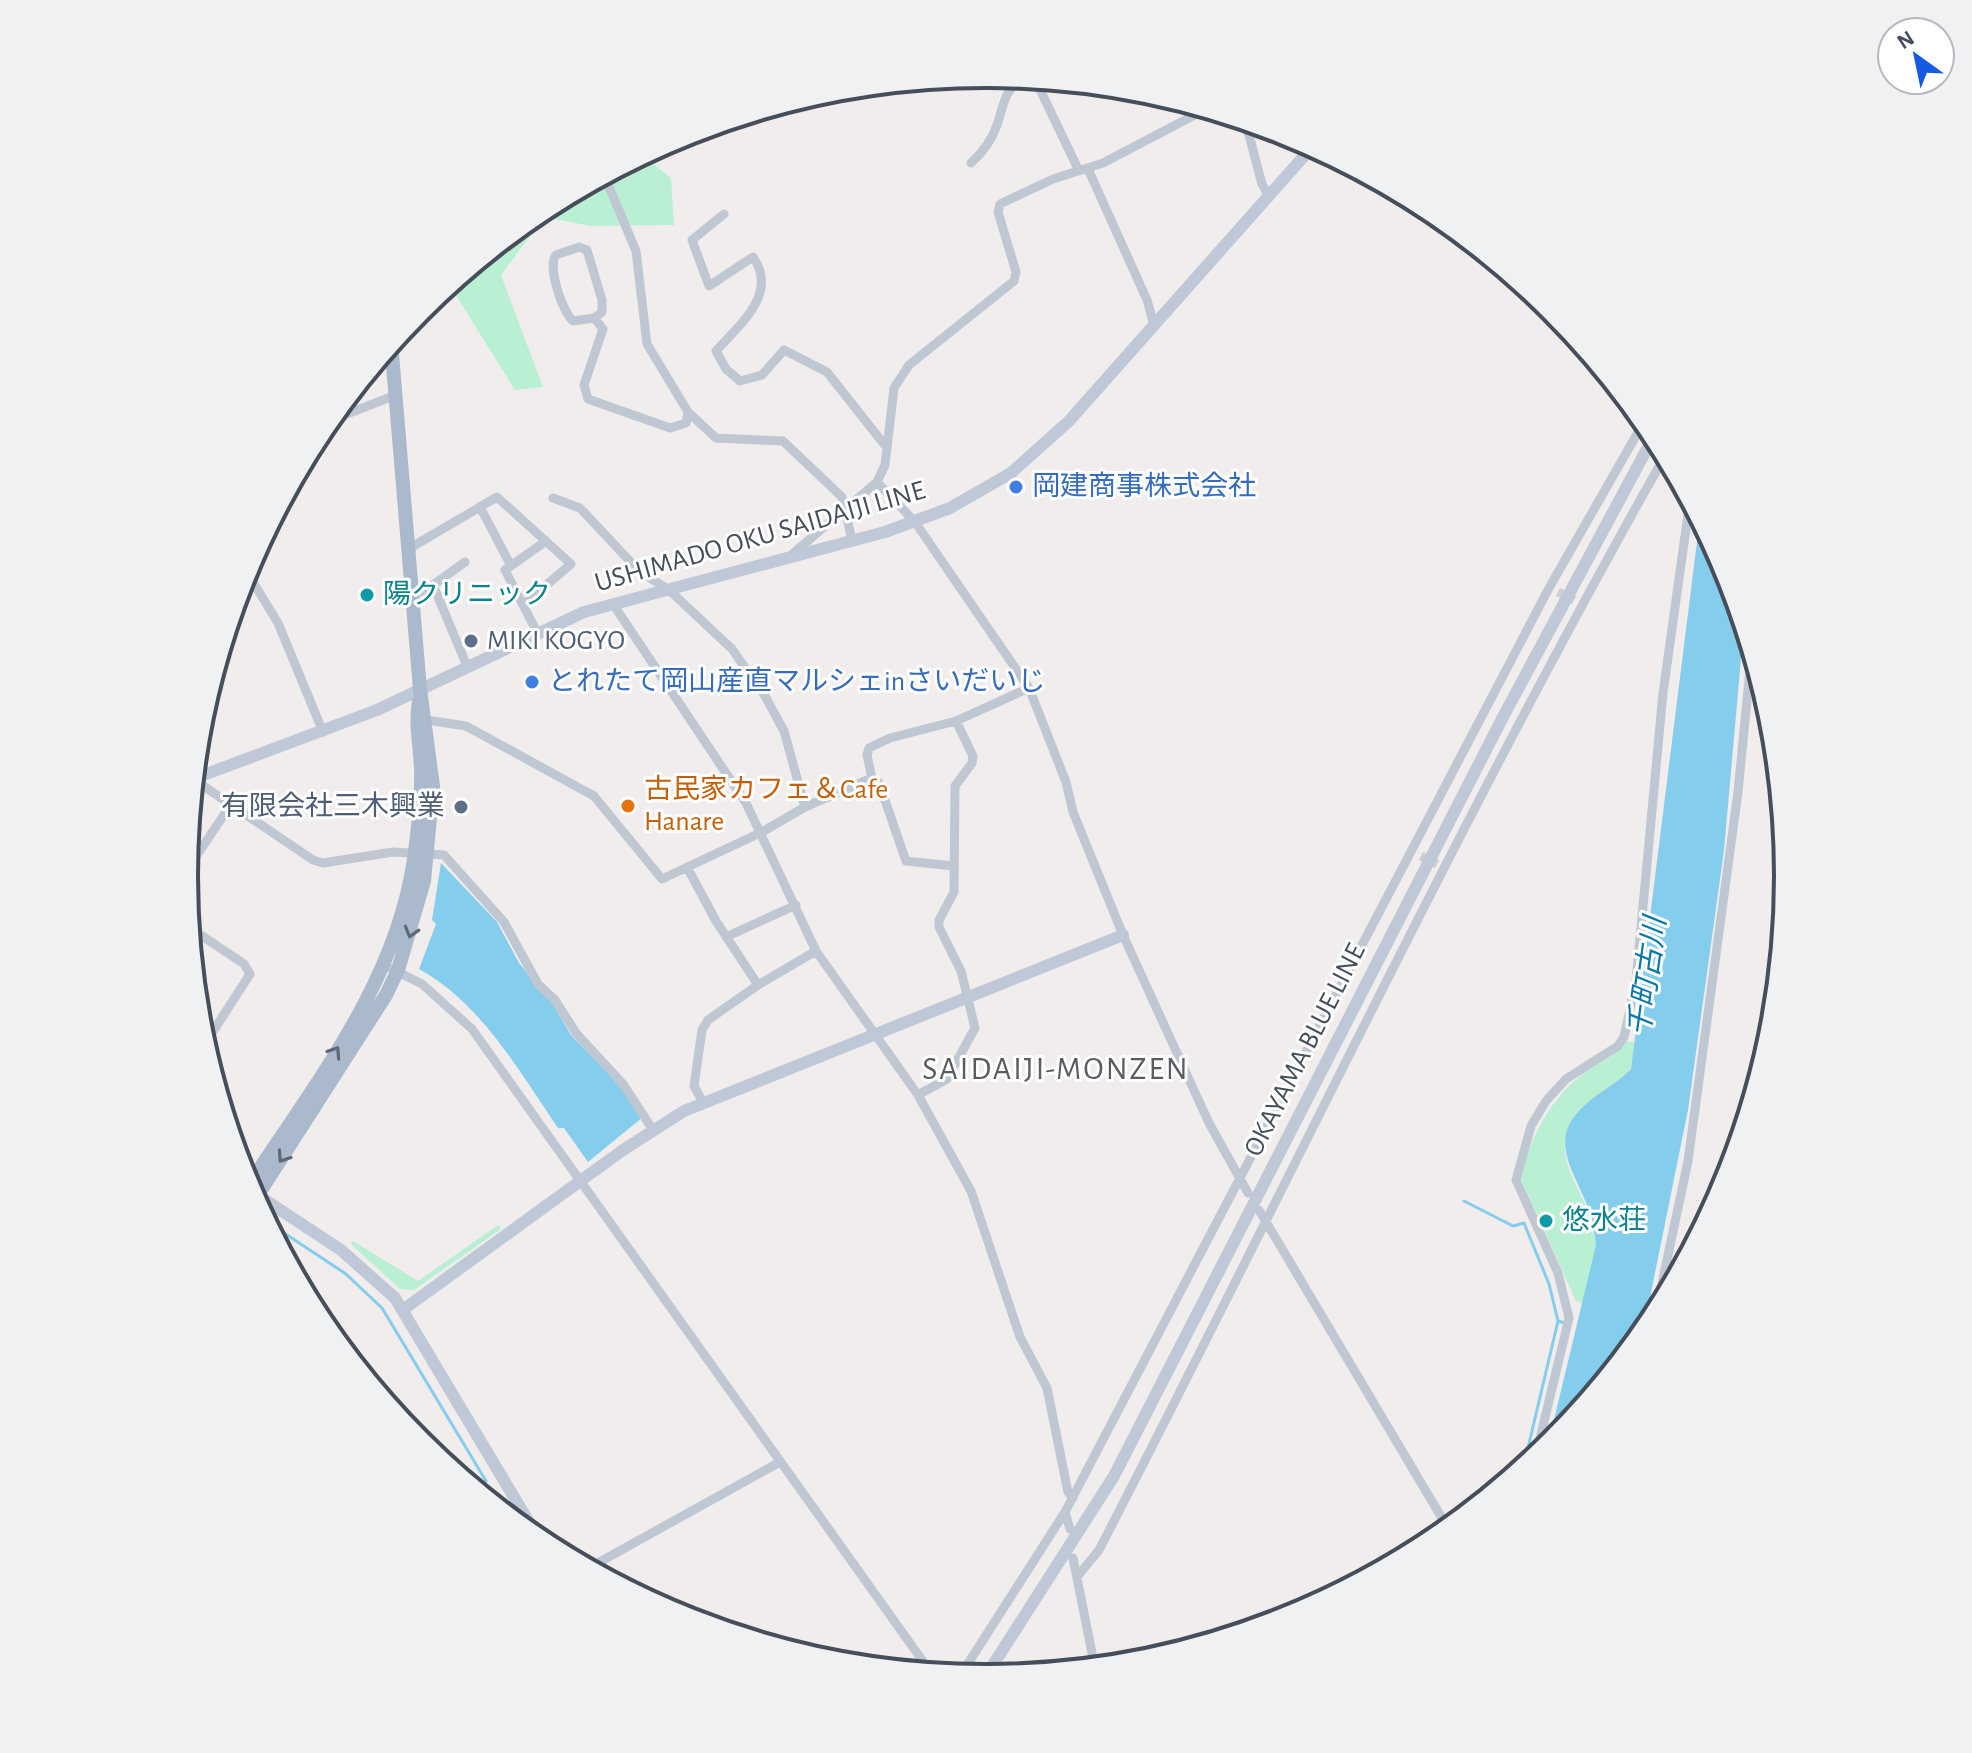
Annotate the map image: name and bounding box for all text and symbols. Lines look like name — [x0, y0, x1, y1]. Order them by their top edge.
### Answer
north arrow — [1876, 16, 1956, 96]
text: N — [1893, 27, 1918, 53]
place label: 岡建商事株式会社 — [1032, 471, 1256, 501]
street label: USHIMADO OKU SAIDAIJI LINE — [592, 476, 928, 598]
marker: 岡建商事株式会社 — [1007, 478, 1025, 496]
place label: 陽クリニック — [383, 580, 551, 609]
marker: 陽クリニック — [358, 586, 376, 604]
place label: MIKI KOGYO — [487, 627, 625, 655]
marker: MIKI KOGYO — [462, 632, 480, 650]
place label: とれたて岡山産直マルシェinさいだいじ — [548, 666, 1045, 696]
marker: とれたて岡山産直マルシェinさいだいじ — [523, 673, 541, 691]
place label: 古民家カフェ＆Cafe Hanare — [644, 774, 888, 836]
place label: 有限会社三木興業 — [221, 791, 445, 821]
marker: 古民家カフェ＆Cafe Hanare — [619, 797, 637, 815]
marker: 有限会社三木興業 — [452, 798, 470, 816]
water label: 千町古川 — [1623, 912, 1672, 1039]
one-way arrow — [403, 924, 420, 938]
street label: OKAYAMA BLUE LINE — [1239, 939, 1371, 1161]
one-way arrow — [325, 1046, 340, 1060]
district label: SAIDAIJI-MONZEN — [922, 1053, 1190, 1085]
one-way arrow — [278, 1149, 293, 1163]
place label: 悠水荘 — [1562, 1205, 1646, 1235]
marker: 悠水荘 — [1537, 1212, 1555, 1230]

